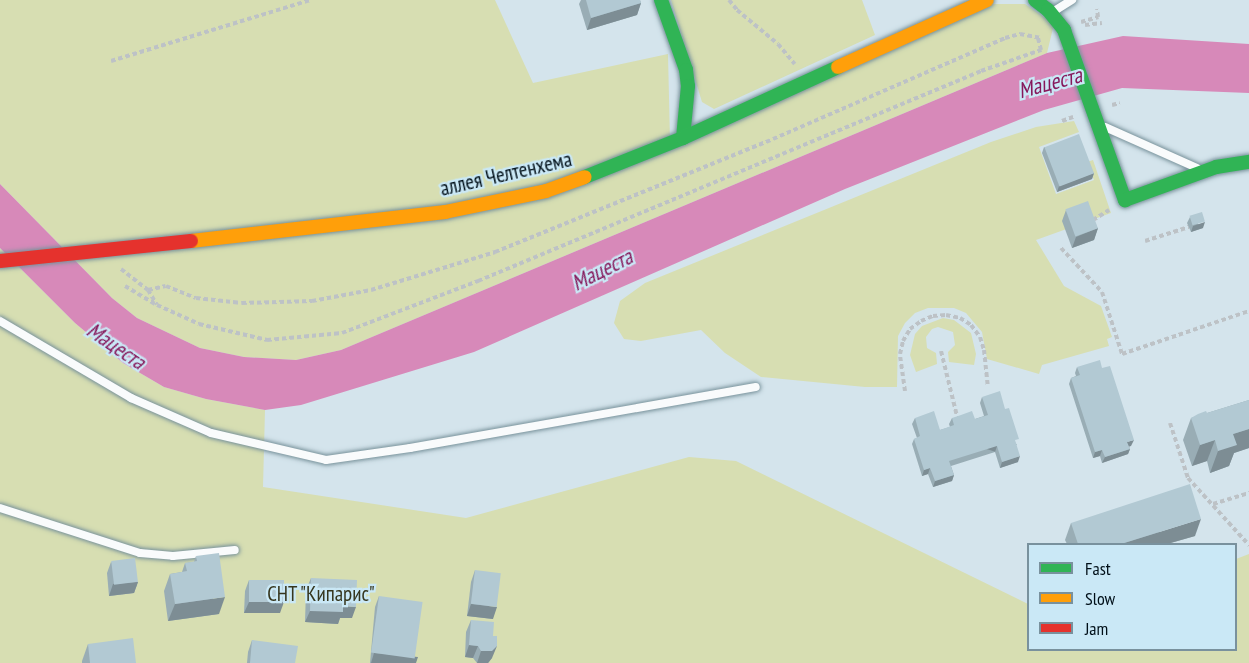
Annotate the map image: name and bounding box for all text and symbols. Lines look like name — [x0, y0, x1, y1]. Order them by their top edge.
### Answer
water label: Мацеста — [1015, 62, 1085, 104]
street label: аллея Челтенхема — [438, 147, 574, 201]
water label: Мацеста — [567, 244, 637, 296]
water label: Мацеста — [82, 317, 150, 375]
legend — [1027, 543, 1237, 651]
text: Fast — [1085, 557, 1111, 580]
park label: СНТ "Кипарис" — [266, 581, 376, 607]
text: Slow — [1085, 587, 1115, 610]
text: Jam — [1085, 617, 1108, 640]

